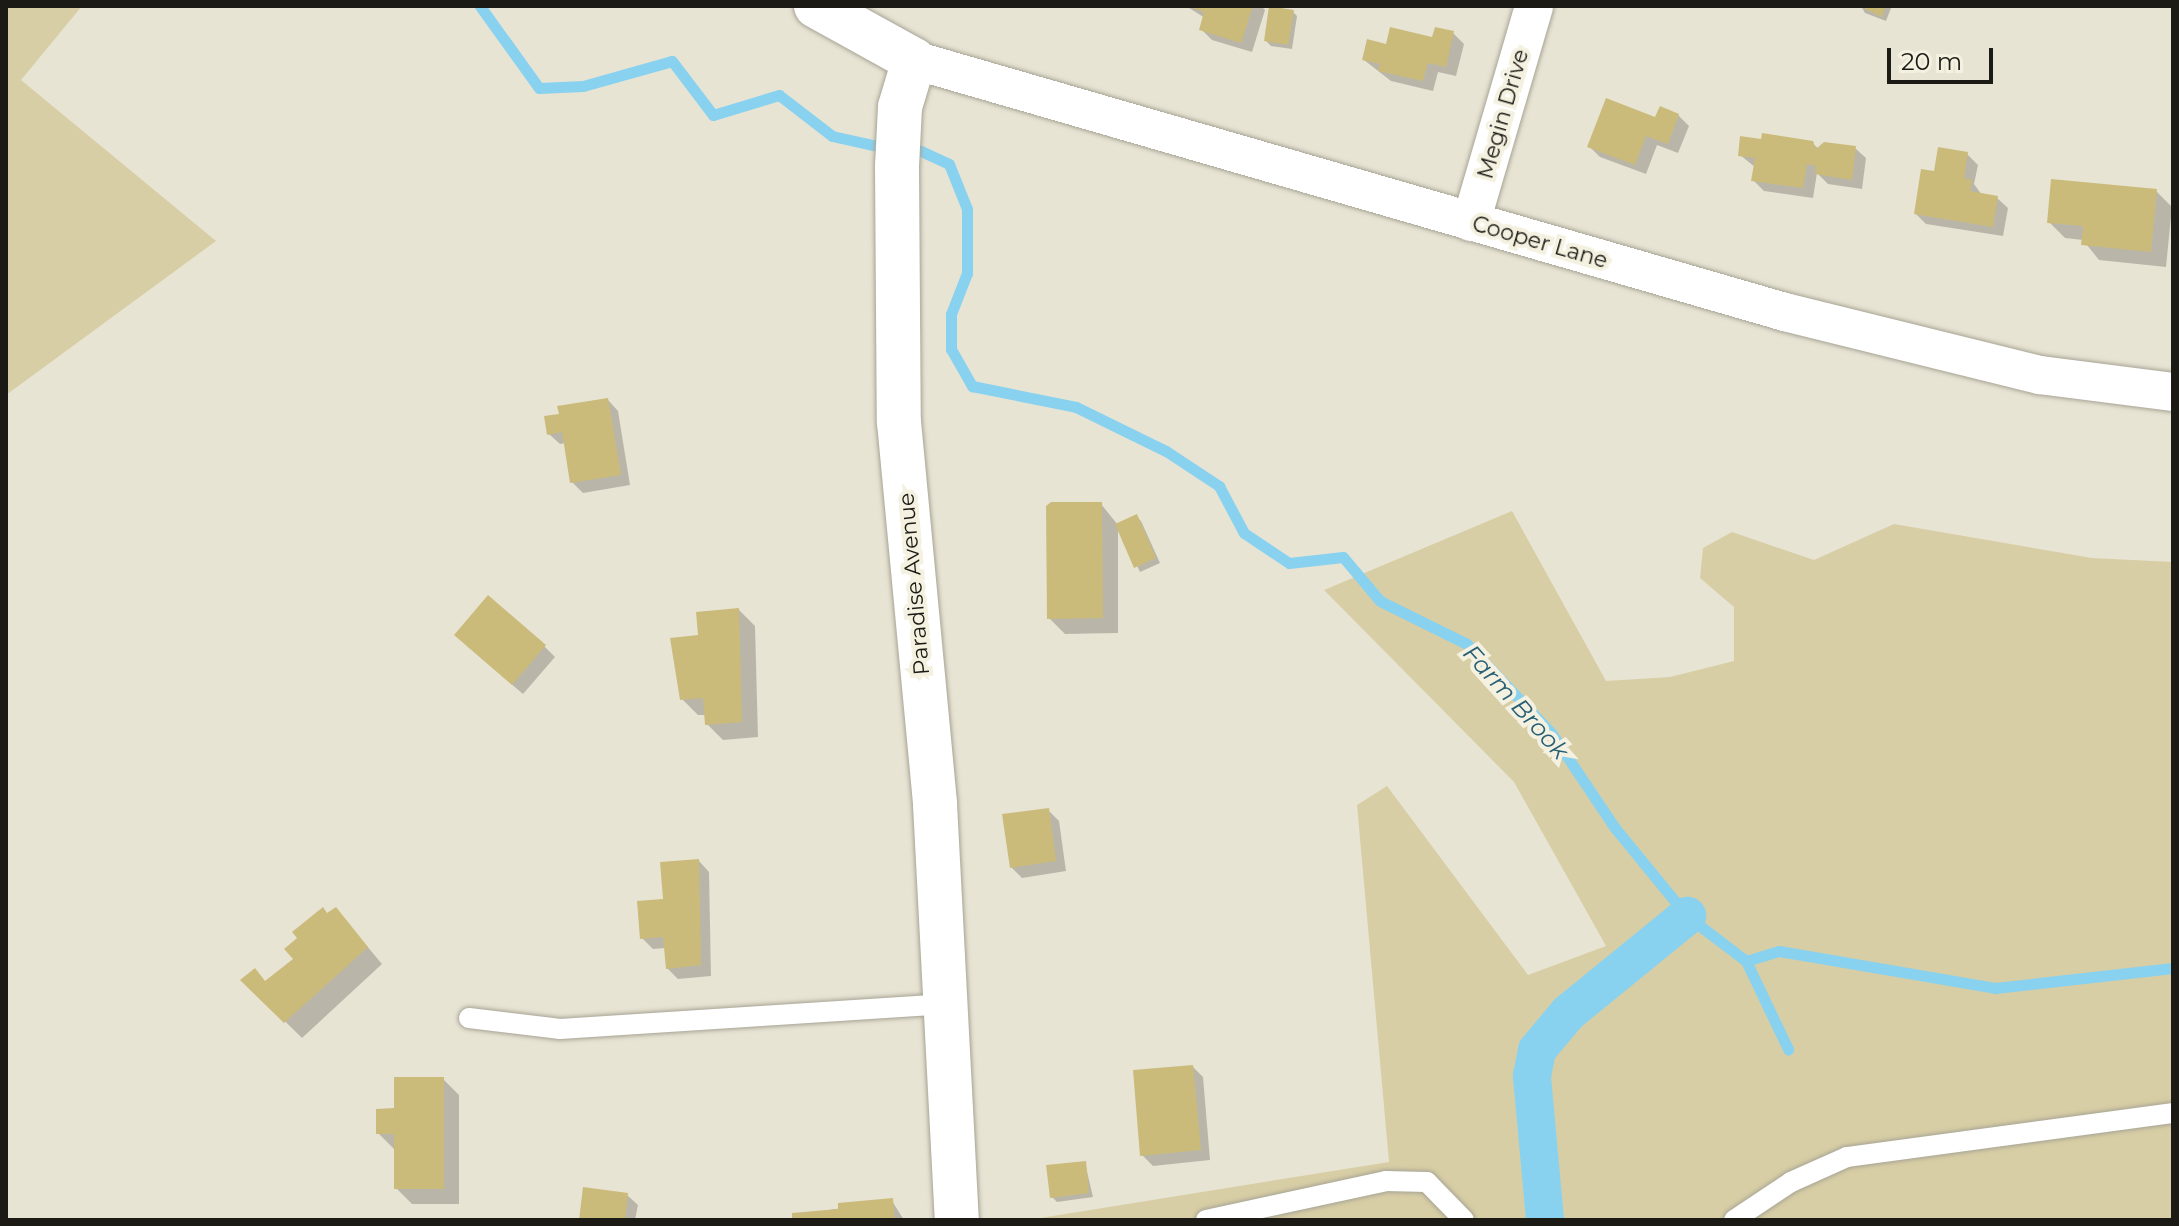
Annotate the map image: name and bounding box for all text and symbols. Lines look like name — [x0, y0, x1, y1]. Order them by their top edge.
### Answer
scale bar — [1891, 32, 1997, 82]
street label: Megin Drive — [1472, 46, 1534, 182]
text: 20 m — [1901, 47, 1962, 76]
street label: Cooper Lane — [1469, 210, 1611, 274]
street label: Paradise Avenue — [893, 492, 935, 676]
water label: Farm Brook — [1457, 639, 1575, 765]

